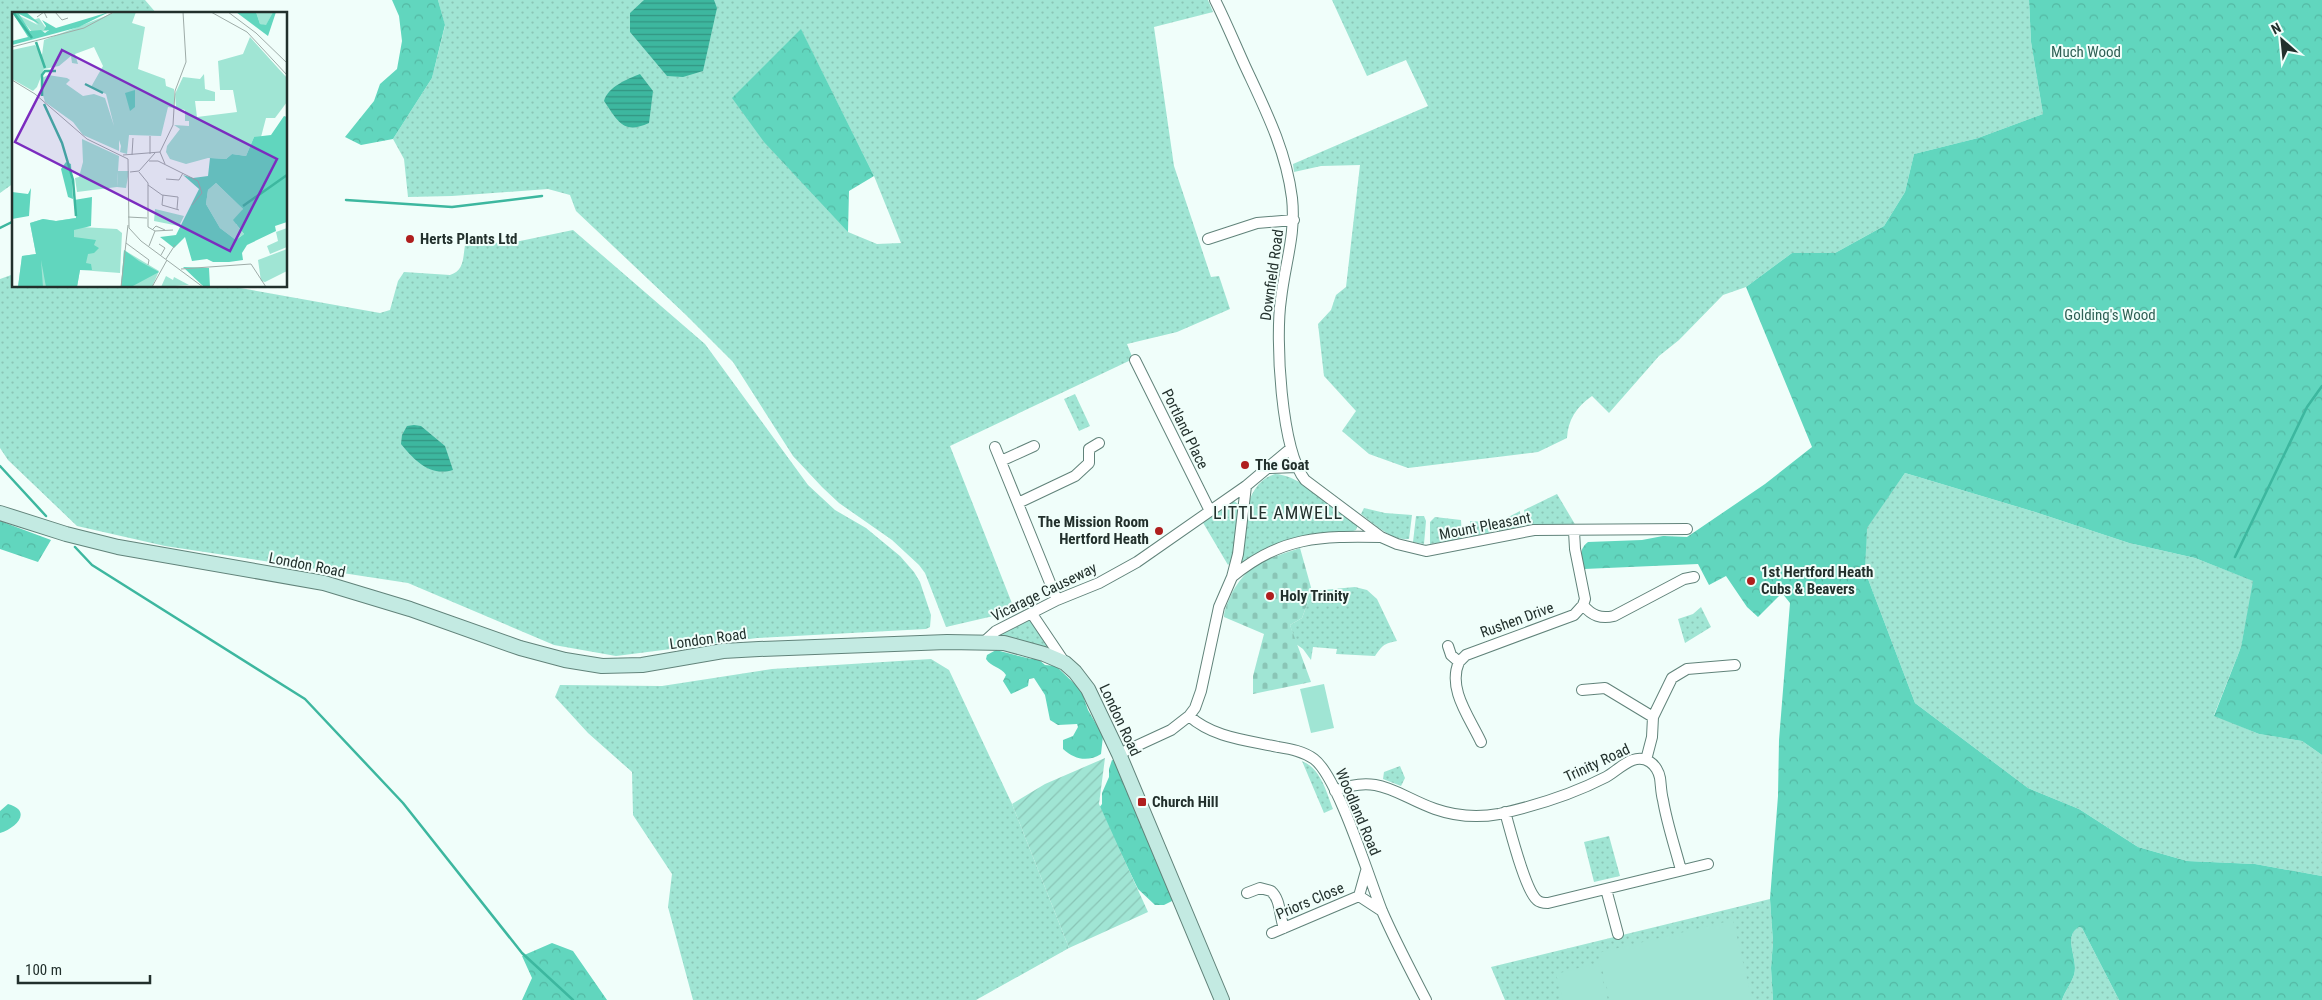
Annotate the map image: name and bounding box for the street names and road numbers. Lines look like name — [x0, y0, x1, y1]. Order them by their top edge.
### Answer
street label: Downfield Road — [1257, 228, 1287, 322]
street label: Portland Place — [1158, 386, 1212, 472]
street label: Mount Pleasant — [1438, 508, 1532, 544]
street label: London Road — [267, 549, 347, 581]
street label: Vicarage Causeway — [988, 559, 1100, 625]
street label: Rushen Drive — [1478, 598, 1556, 642]
street label: London Road — [668, 625, 748, 653]
street label: London Road — [1095, 681, 1145, 759]
street label: Trinity Road — [1561, 740, 1633, 786]
street label: Woodland Road — [1332, 766, 1384, 858]
street label: Priors Close — [1273, 879, 1347, 923]

